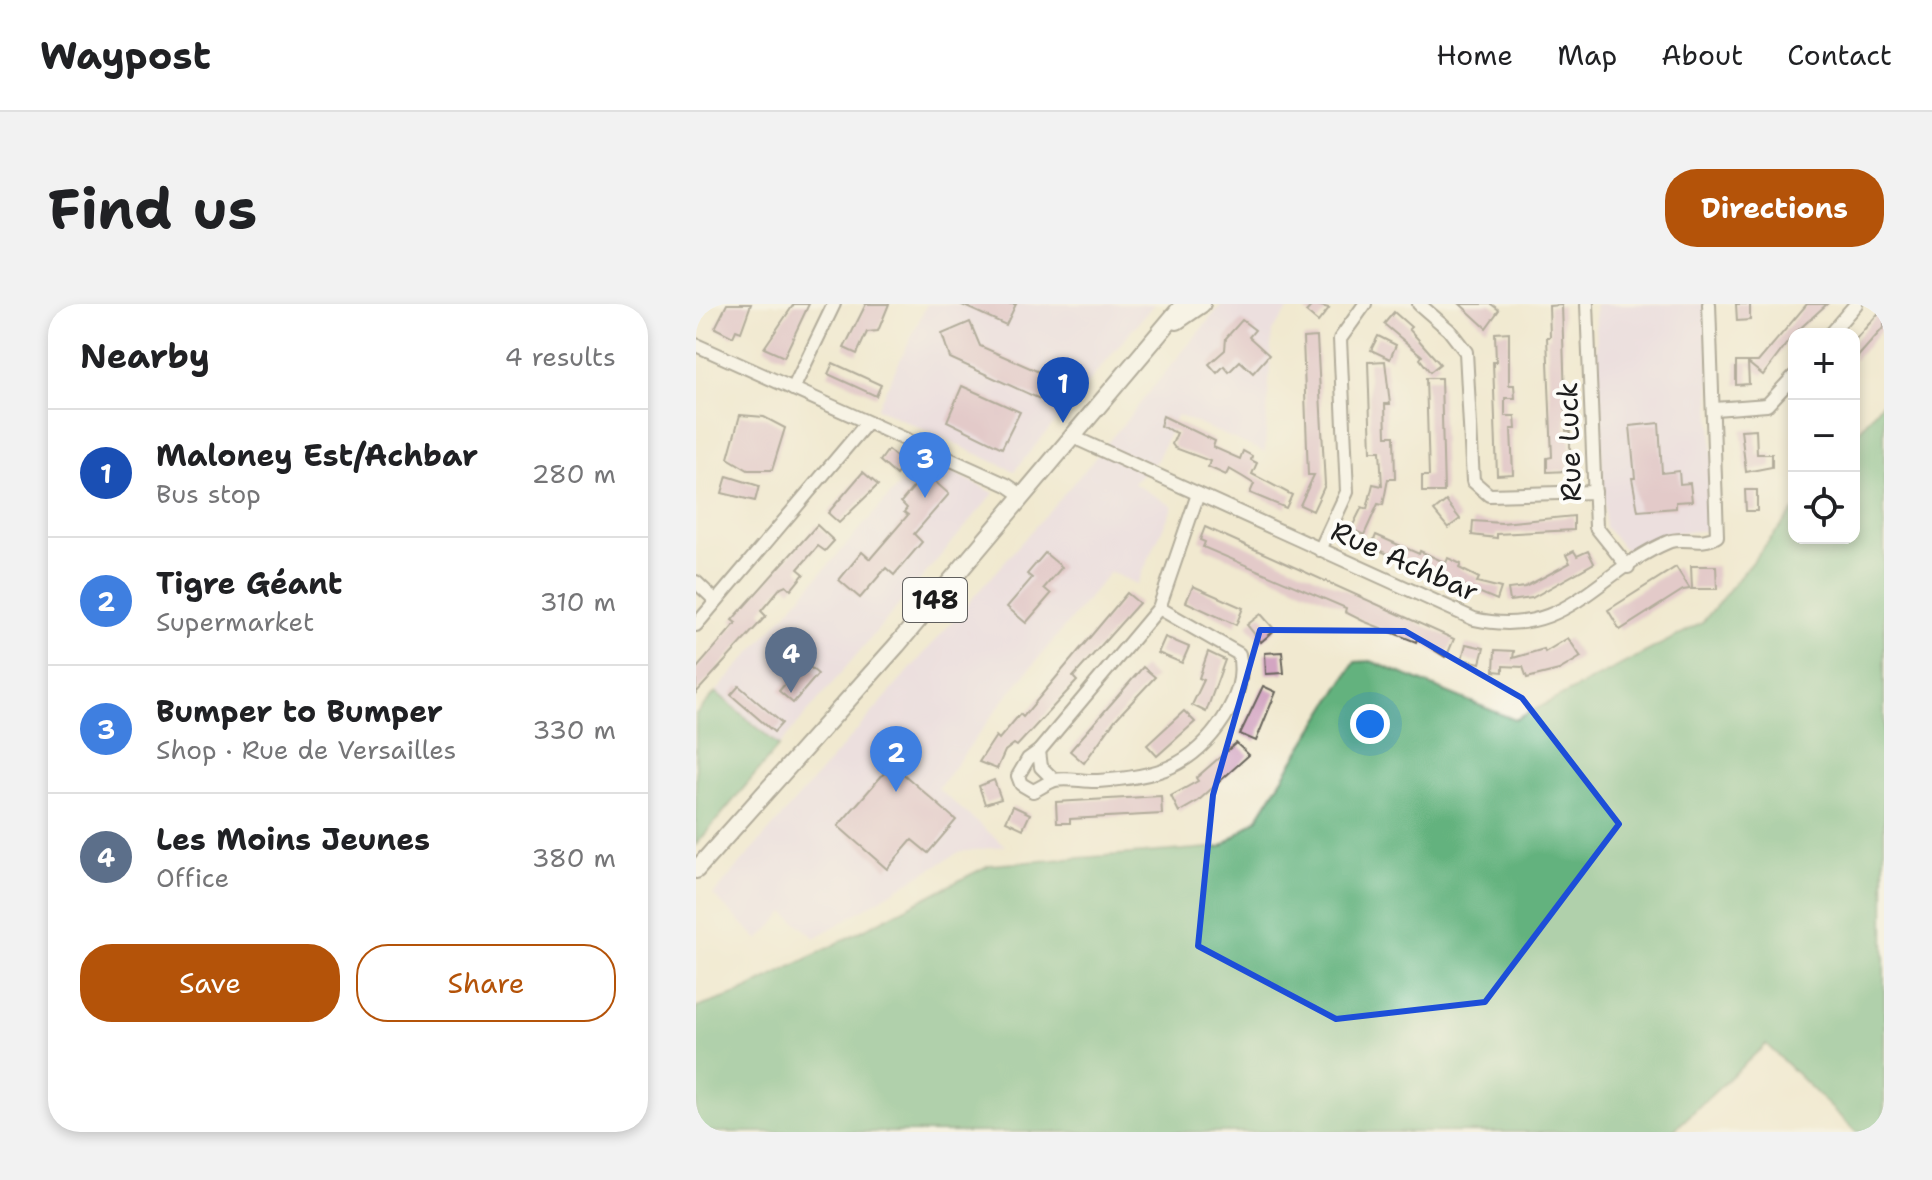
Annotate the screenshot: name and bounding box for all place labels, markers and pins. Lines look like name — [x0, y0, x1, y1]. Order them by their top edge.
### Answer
pin: 1 — [1037, 357, 1089, 423]
pin: 3 — [899, 432, 951, 498]
pin: 4 — [765, 627, 817, 693]
pin: 2 — [870, 726, 922, 792]

